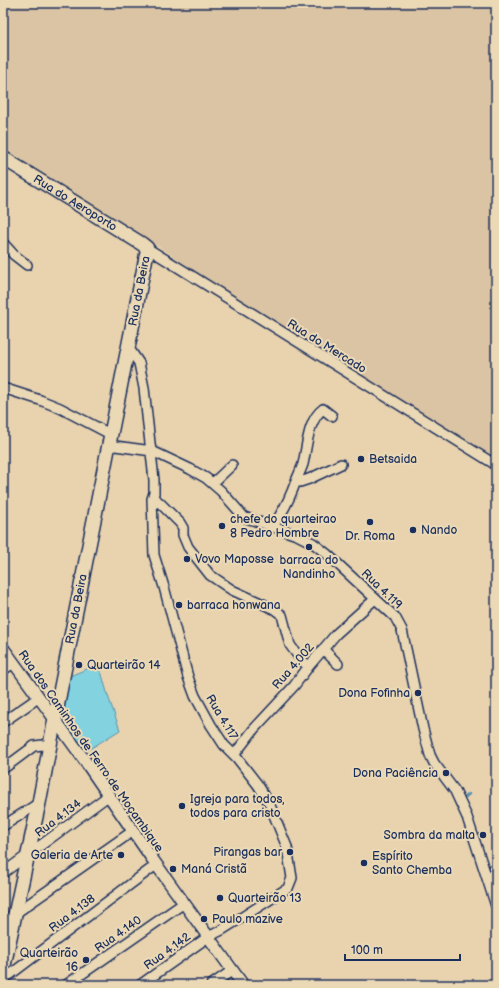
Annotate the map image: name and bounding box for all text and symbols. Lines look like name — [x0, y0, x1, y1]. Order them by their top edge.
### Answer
street label: Rua do Aeroporto — [30, 172, 120, 235]
street label: Rua da Beira — [125, 255, 154, 327]
street label: Rua do Mercado — [284, 316, 369, 377]
place label: Betsaida — [369, 452, 417, 467]
marker: Betsaida — [356, 454, 366, 464]
place label: chefe do quarteirao 8 Pedro Hombre — [230, 512, 337, 541]
marker: Dr. Roma — [365, 517, 375, 527]
marker: chefe do quarteirao 8 Pedro Hombre — [217, 521, 227, 531]
place label: Nando — [421, 523, 457, 538]
marker: Nando — [408, 525, 418, 535]
place label: Dr. Roma — [345, 529, 395, 544]
marker: barraca do Nandinho — [304, 542, 314, 552]
place label: Vovo Maposse — [195, 552, 274, 567]
place label: barraca do Nandinho — [280, 553, 339, 582]
marker: Vovo Maposse — [182, 554, 192, 564]
street label: Rua 4.119 — [358, 566, 405, 613]
street label: Rua da Beira — [62, 573, 91, 645]
place label: barraca honwana — [187, 598, 281, 613]
marker: barraca honwana — [174, 600, 184, 610]
street label: Rua 4.002 — [269, 640, 317, 692]
street label: Rua dos Caminhos de Ferro de Moçambique — [15, 647, 166, 855]
place label: Quarteirão 14 — [87, 658, 161, 673]
marker: Quarteirão 14 — [74, 660, 84, 670]
place label: Dona Fofinha — [338, 686, 410, 701]
marker: Dona Fofinha — [413, 688, 423, 698]
street label: Rua 4.117 — [202, 692, 241, 743]
place label: Dona Paciência — [353, 766, 438, 781]
marker: Dona Paciência — [441, 768, 451, 778]
place label: Igreja para todos, todos para cristo — [190, 792, 284, 821]
street label: Rua 4.134 — [32, 796, 85, 841]
marker: Igreja para todos, todos para cristo — [177, 801, 187, 811]
place label: Sombra da malta — [384, 828, 475, 843]
marker: Sombra da malta — [478, 830, 488, 840]
place label: Pirangas bar — [213, 845, 283, 860]
marker: Pirangas bar — [285, 847, 295, 857]
place label: Galeria de Arte — [31, 848, 113, 863]
place label: Espírito Santo Chemba — [372, 849, 452, 878]
marker: Galeria de Arte — [116, 850, 126, 860]
marker: Espírito Santo Chemba — [359, 858, 369, 868]
place label: Maná Cristã — [181, 862, 247, 877]
marker: Maná Cristã — [168, 864, 178, 874]
street label: Rua 4.138 — [46, 891, 98, 936]
place label: Quarteirão 13 — [228, 891, 302, 906]
marker: Quarteirão 13 — [215, 893, 225, 903]
place label: Paulo mazive — [212, 912, 283, 927]
street label: Rua 4.140 — [92, 913, 145, 956]
marker: Paulo mazive — [199, 914, 209, 924]
street label: Rua 4.142 — [141, 929, 194, 973]
scale bar — [345, 936, 460, 962]
text: 100 m — [351, 943, 383, 958]
place label: Quarteirão 16 — [20, 946, 78, 975]
marker: Quarteirão 16 — [81, 955, 91, 965]

